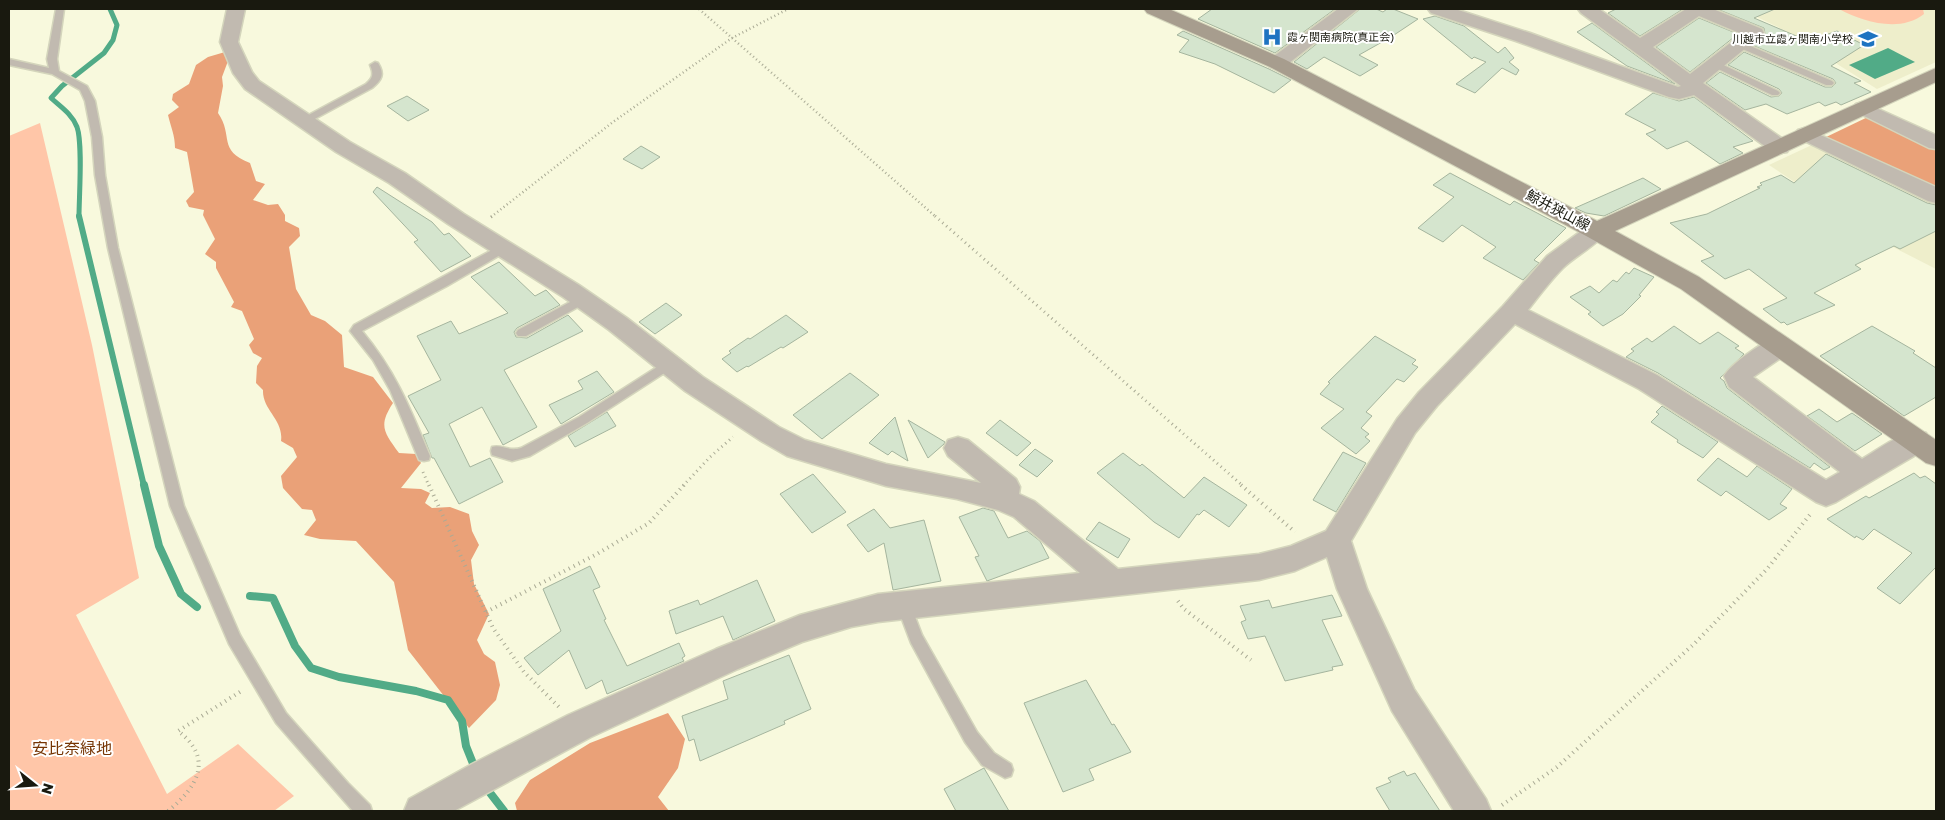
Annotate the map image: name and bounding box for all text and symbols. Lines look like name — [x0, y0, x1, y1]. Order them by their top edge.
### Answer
hospital icon: 霞ヶ関南病院(真正会) — [1261, 26, 1283, 48]
school or university icon: 川越市立霞ヶ関南小学校 — [1857, 28, 1879, 50]
place label: 霞ヶ関南病院(真正会) — [1287, 30, 1394, 43]
place label: 川越市立霞ヶ関南小学校 — [1732, 32, 1853, 45]
street label: 鯨井狭山線 — [1523, 186, 1593, 233]
park label: 安比奈緑地 — [32, 738, 112, 758]
north arrow — [10, 760, 60, 810]
text: N — [38, 781, 58, 797]

